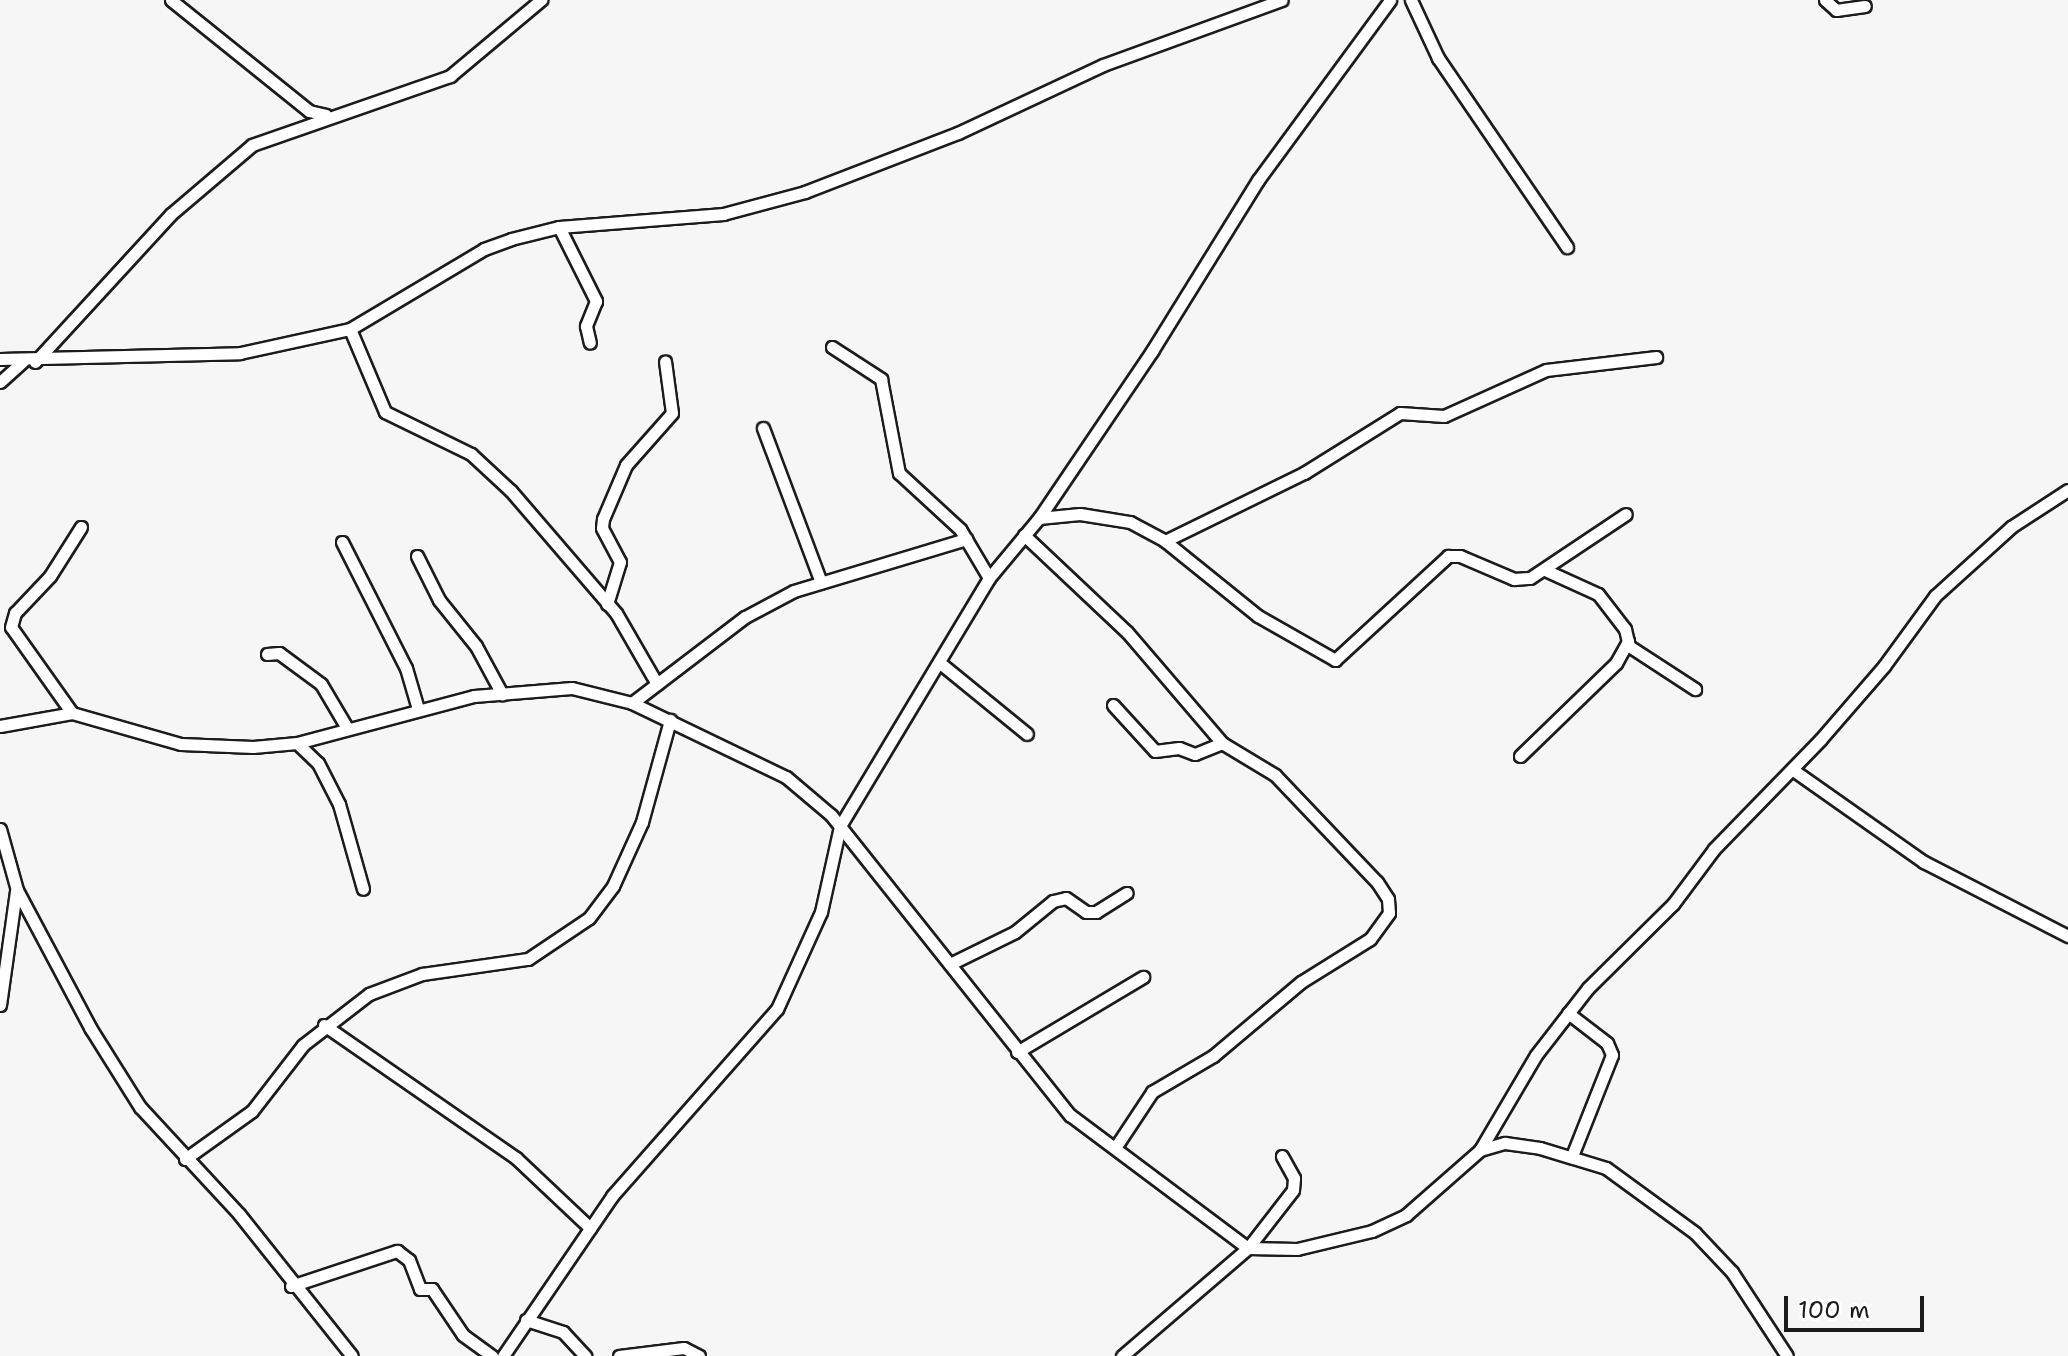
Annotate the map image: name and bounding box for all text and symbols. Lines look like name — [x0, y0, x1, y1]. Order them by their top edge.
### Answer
scale bar — [1788, 1280, 1928, 1330]
text: 100 m — [1798, 1294, 1870, 1326]

